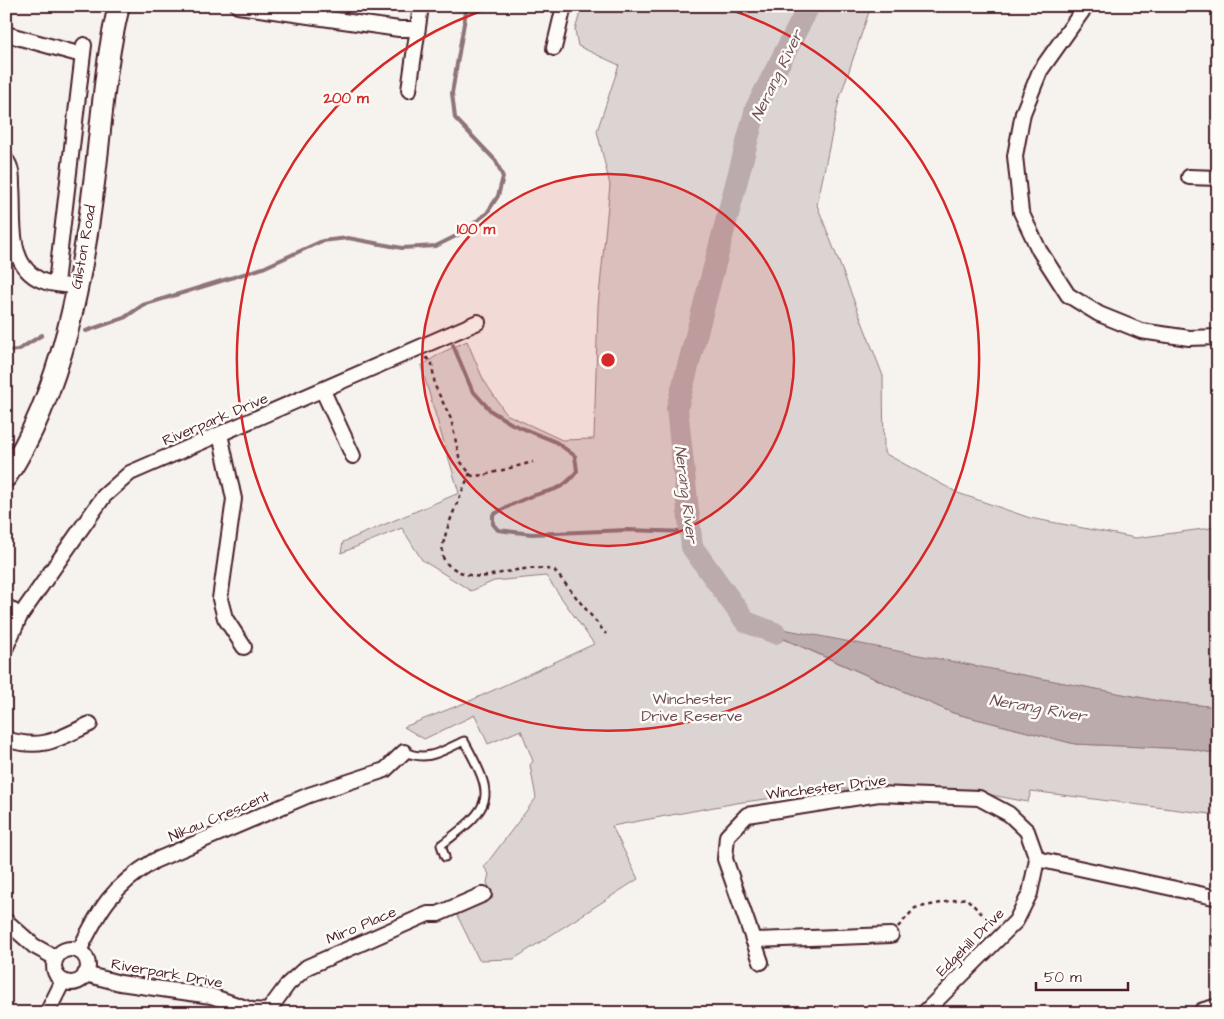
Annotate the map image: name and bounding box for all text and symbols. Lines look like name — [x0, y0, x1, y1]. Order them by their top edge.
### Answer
water label: Nerang River — [746, 25, 810, 125]
text: 200 m — [322, 88, 369, 109]
street label: Gilston Road — [66, 203, 101, 291]
text: 100 m — [457, 219, 496, 240]
centre of rings — [599, 351, 617, 369]
street label: Riverpark Drive — [159, 388, 271, 451]
water label: Nerang River — [668, 444, 703, 546]
park label: Winchester Drive Reserve — [642, 689, 742, 727]
water label: Nerang River — [988, 689, 1090, 729]
street label: Winchester Drive — [765, 770, 887, 805]
street label: Nikau Crescent — [165, 786, 273, 847]
street label: Miro Place — [323, 901, 400, 950]
street label: Edgehill Drive — [931, 903, 1010, 982]
street label: Riverpark Drive — [110, 953, 224, 994]
scale bar — [1036, 959, 1129, 991]
text: 50 m — [1044, 967, 1082, 988]

